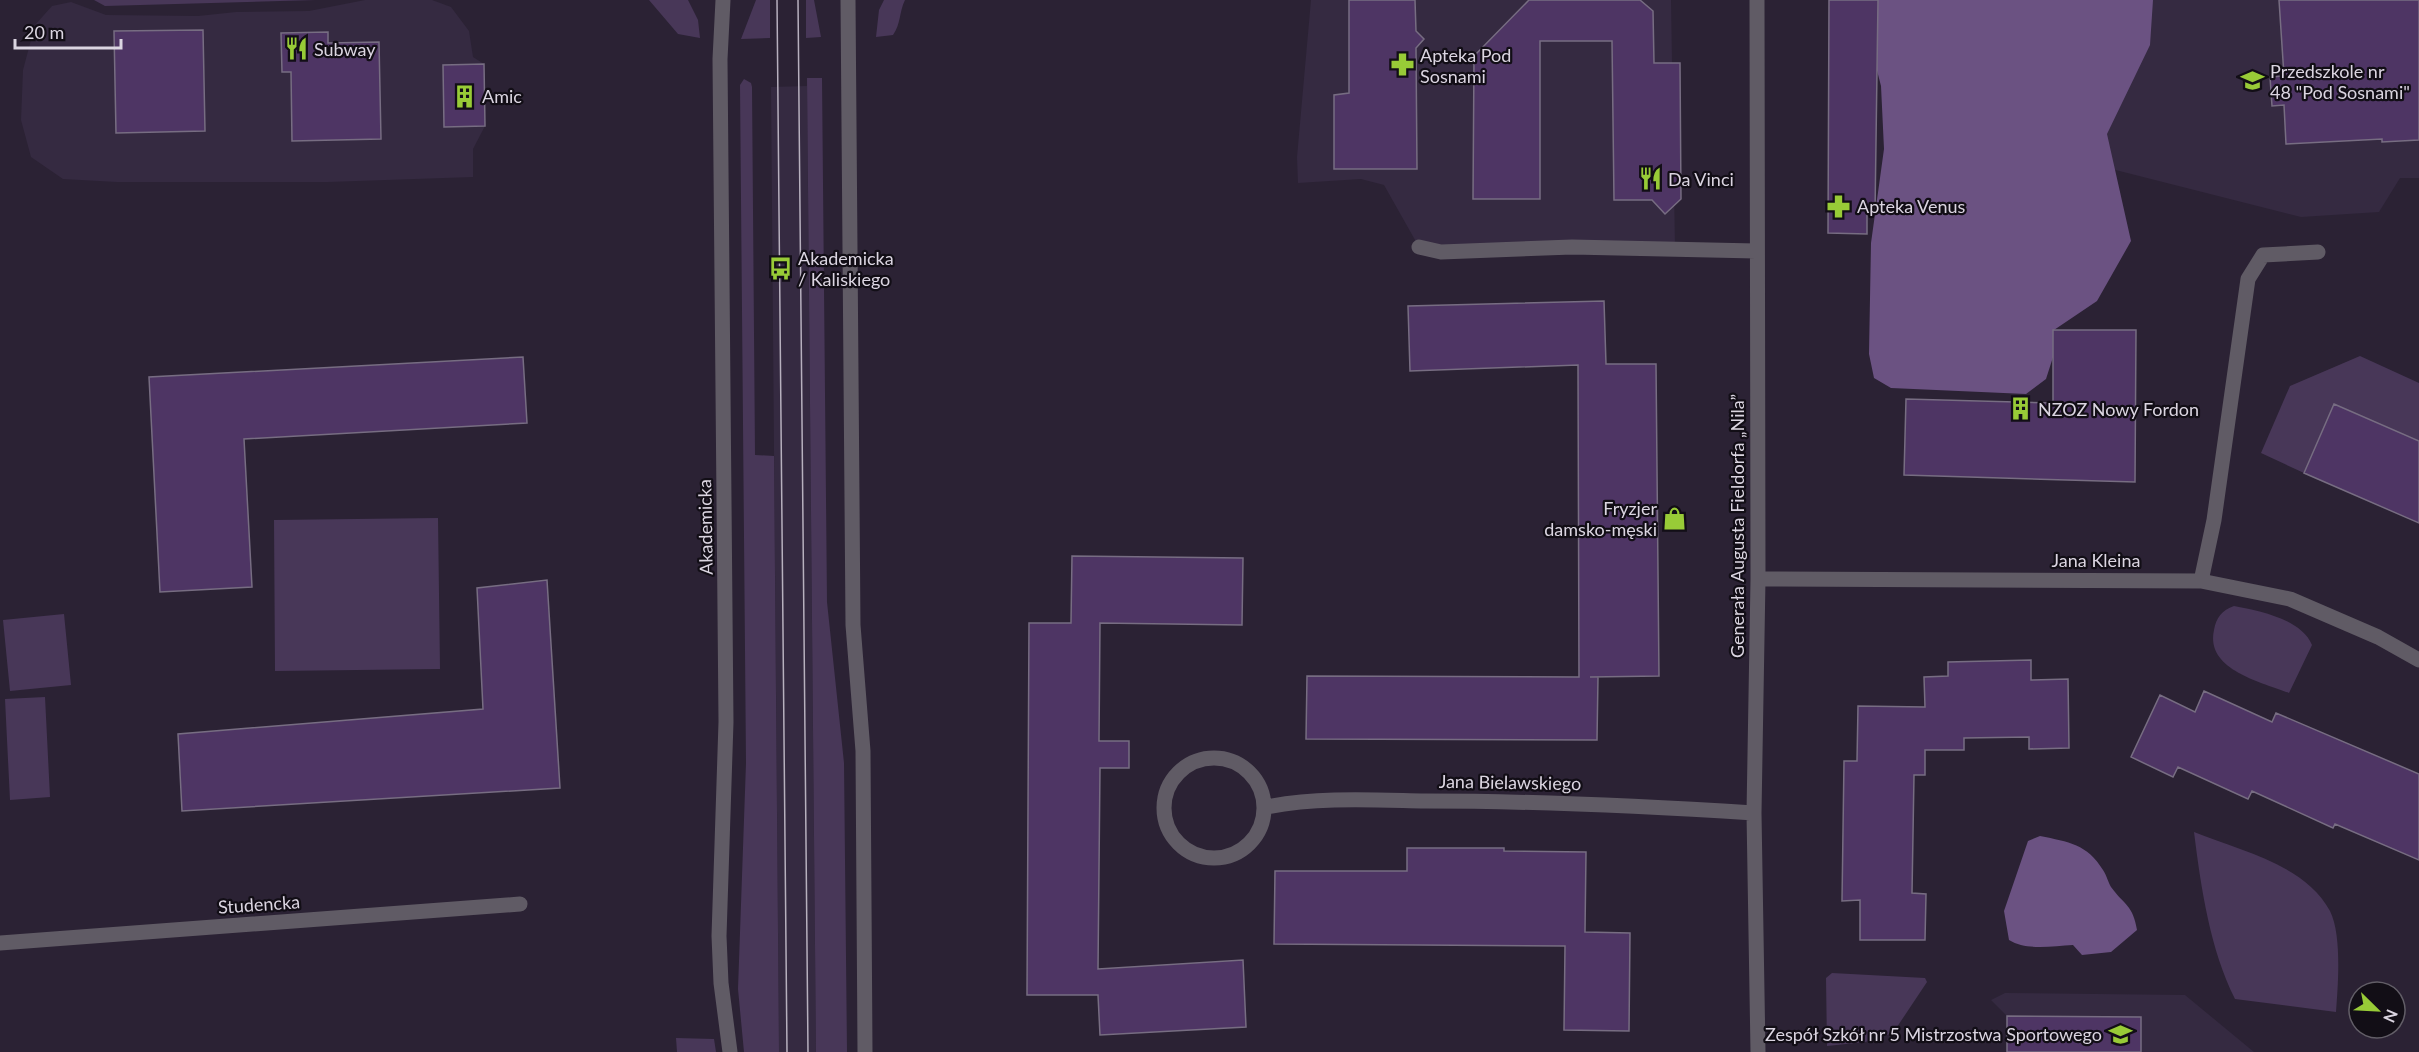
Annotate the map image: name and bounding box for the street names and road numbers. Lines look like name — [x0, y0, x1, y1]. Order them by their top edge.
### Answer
street label: Generała Augusta Fieldorfa „Nila” — [1726, 394, 1748, 658]
street label: Akademicka — [693, 479, 717, 575]
street label: Jana Kleina — [2052, 549, 2140, 571]
street label: Jana Bielawskiego — [1439, 770, 1581, 794]
street label: Studencka — [217, 890, 301, 918]

